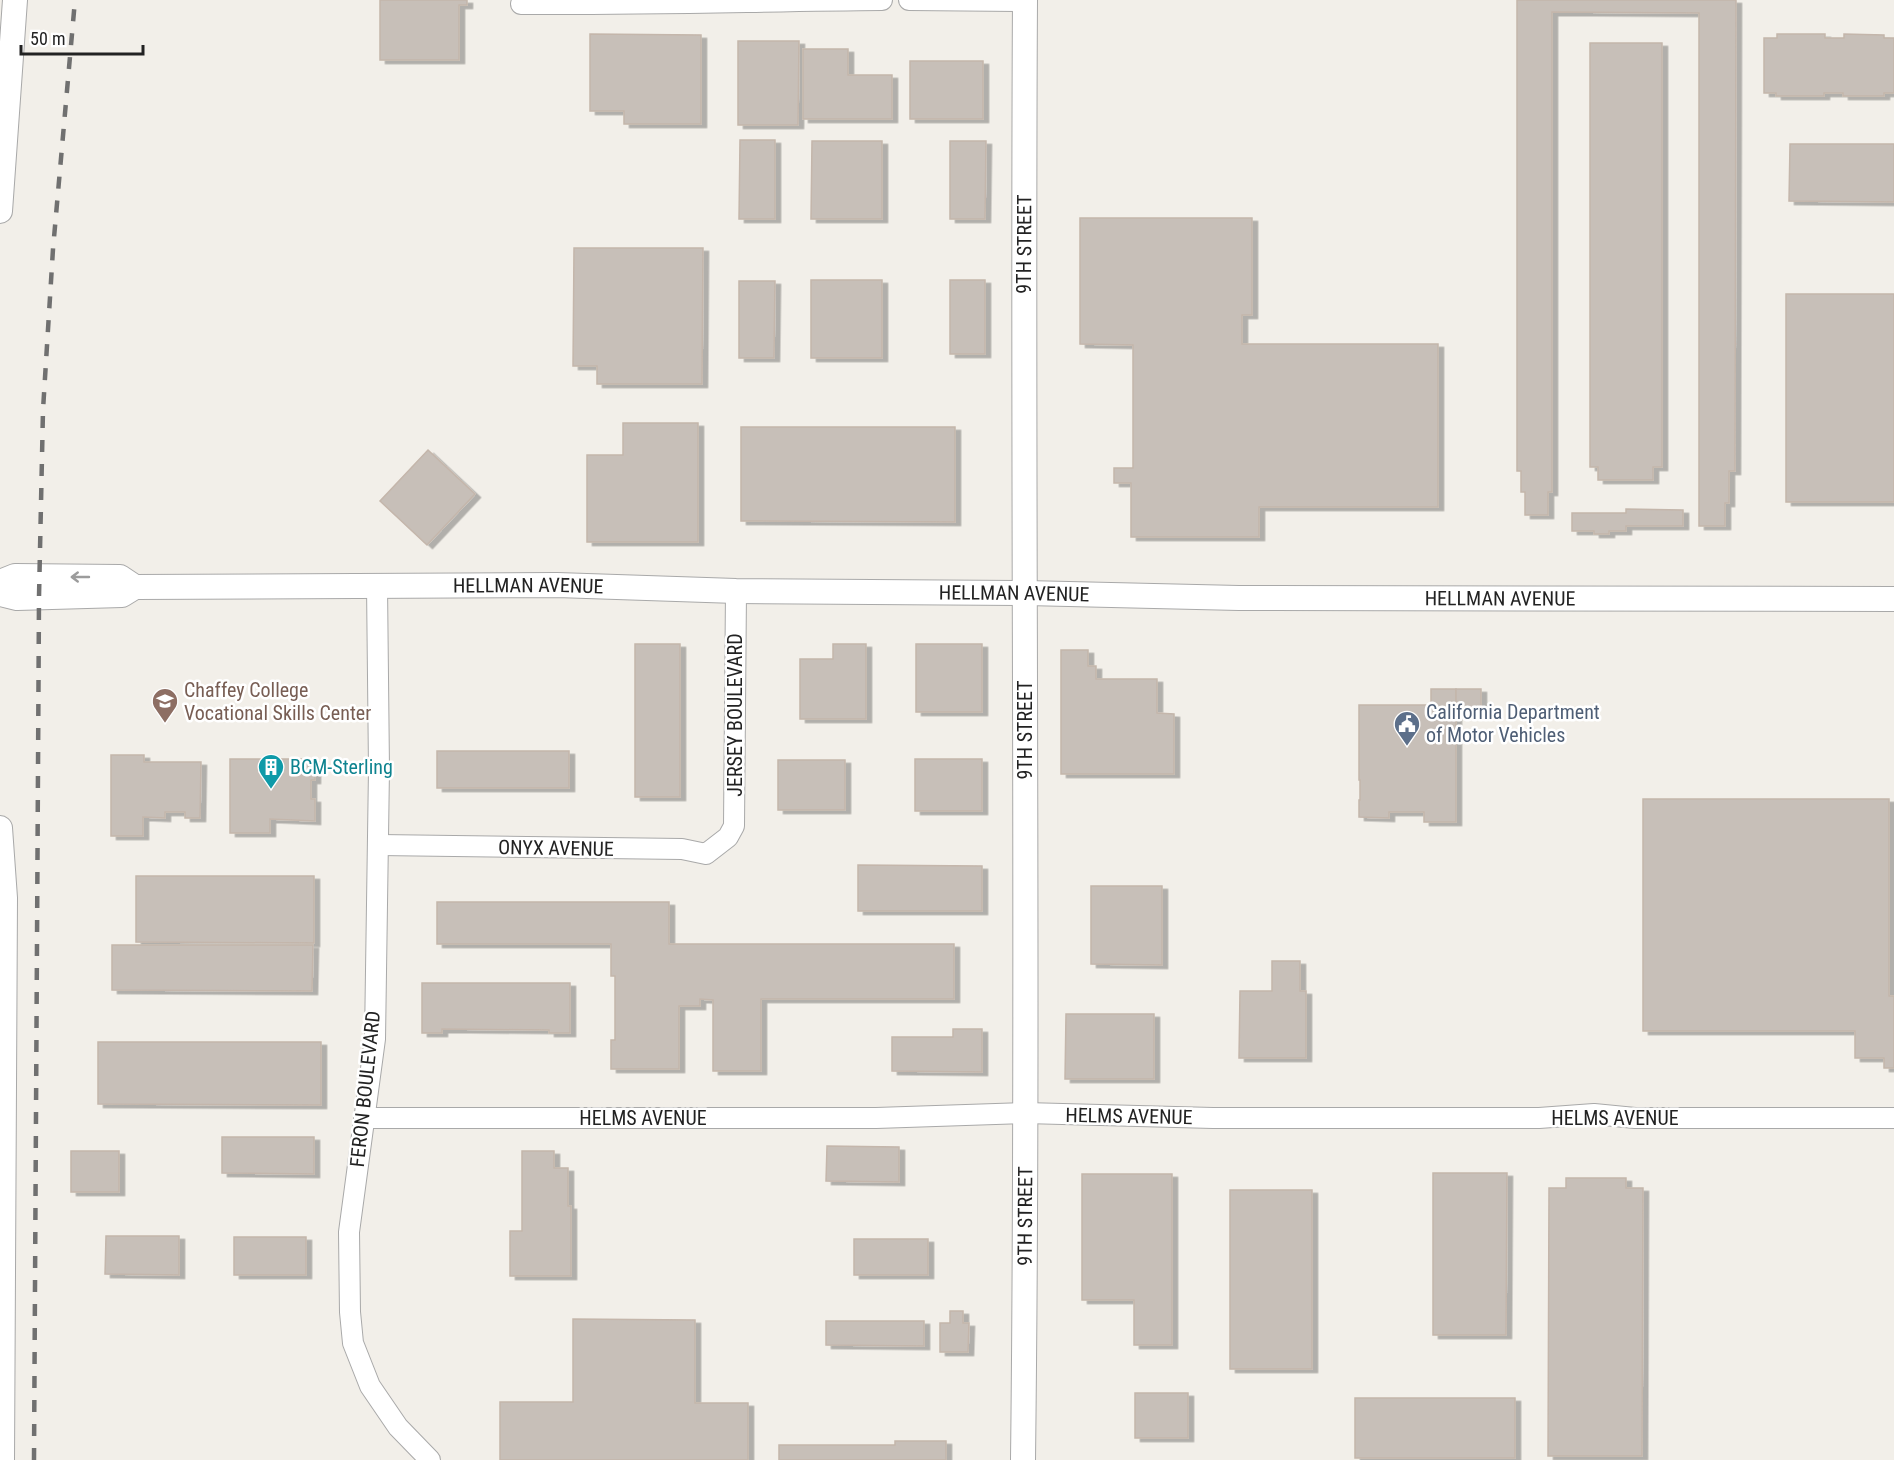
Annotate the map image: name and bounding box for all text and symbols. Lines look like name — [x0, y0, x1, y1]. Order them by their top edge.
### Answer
scale bar — [21, 18, 142, 56]
text: 50 m — [30, 28, 65, 49]
street label: 9TH STREET — [1012, 194, 1036, 294]
one-way arrow — [70, 571, 90, 582]
street label: HELLMAN AVENUE — [453, 573, 604, 599]
street label: HELLMAN AVENUE — [939, 580, 1090, 606]
street label: HELLMAN AVENUE — [1425, 586, 1575, 611]
street label: JERSEY BOULEVARD — [723, 633, 747, 797]
place label: Chaffey College Vocational Skills Center — [184, 678, 371, 725]
street label: 9TH STREET — [1013, 680, 1037, 780]
school or university icon: Chaffey College Vocational Skills Center — [150, 686, 180, 724]
place label: California Department of Motor Vehicles — [1426, 700, 1600, 747]
public building icon: California Department of Motor Vehicles — [1392, 709, 1422, 747]
building icon: BCM-Sterling — [256, 752, 286, 790]
place label: BCM-Sterling — [290, 755, 393, 779]
street label: ONYX AVENUE — [498, 835, 614, 861]
street label: FERON BOULEVARD — [345, 1010, 385, 1168]
street label: HELMS AVENUE — [1065, 1103, 1193, 1129]
street label: HELMS AVENUE — [579, 1106, 707, 1130]
street label: HELMS AVENUE — [1551, 1106, 1679, 1130]
street label: 9TH STREET — [1013, 1166, 1037, 1266]

